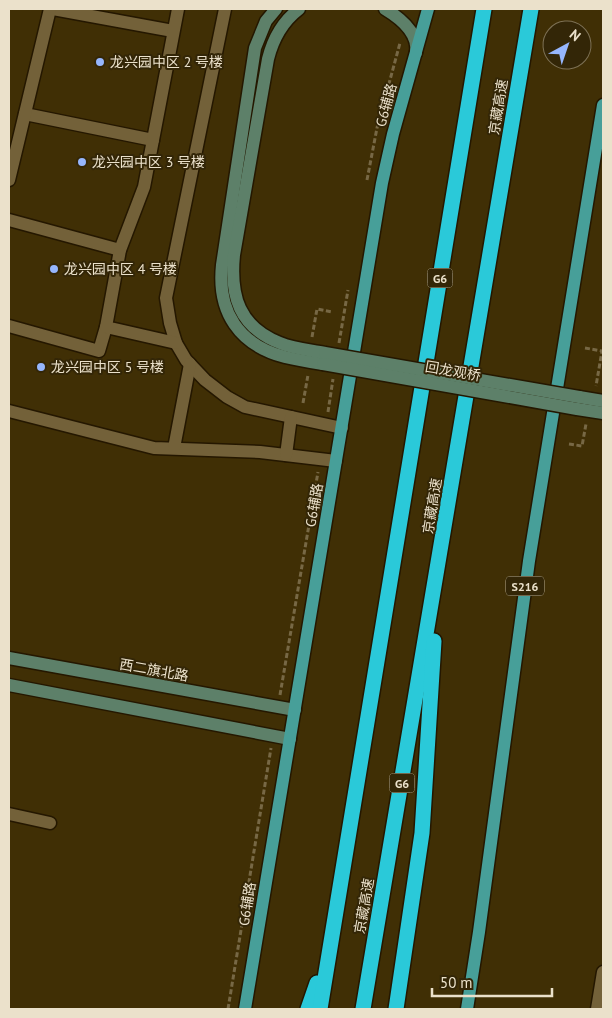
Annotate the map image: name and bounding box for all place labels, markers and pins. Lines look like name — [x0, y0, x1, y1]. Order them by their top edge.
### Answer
place label: 龙兴园中区 2 号楼 — [110, 53, 223, 71]
marker: 龙兴园中区 2 号楼 — [94, 56, 106, 68]
place label: 龙兴园中区 3 号楼 — [92, 153, 205, 171]
marker: 龙兴园中区 3 号楼 — [76, 156, 88, 168]
place label: 龙兴园中区 4 号楼 — [64, 260, 177, 278]
marker: 龙兴园中区 4 号楼 — [48, 263, 60, 275]
place label: 龙兴园中区 5 号楼 — [51, 358, 164, 376]
marker: 龙兴园中区 5 号楼 — [35, 361, 47, 373]

